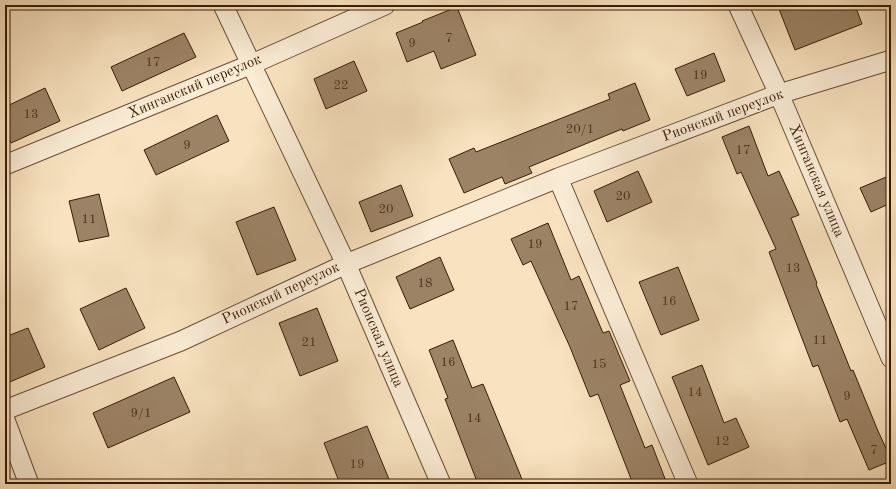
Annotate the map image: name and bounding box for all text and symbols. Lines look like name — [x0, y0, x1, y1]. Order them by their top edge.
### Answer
house number: 7 — [445, 32, 453, 45]
house number: 9 — [408, 37, 416, 50]
street label: Хинганский переулок — [126, 52, 264, 122]
house number: 17 — [145, 56, 161, 69]
house number: 19 — [692, 69, 708, 82]
house number: 22 — [333, 79, 349, 92]
street label: Рионский переулок — [660, 87, 786, 145]
house number: 13 — [23, 108, 39, 121]
street label: Хинганская улица — [785, 122, 847, 240]
house number: 20/1 — [566, 123, 594, 136]
house number: 9 — [183, 139, 191, 152]
house number: 17 — [735, 144, 751, 157]
house number: 20 — [615, 190, 631, 203]
house number: 20 — [378, 203, 394, 216]
house number: 11 — [81, 213, 97, 226]
house number: 19 — [527, 238, 543, 251]
street label: Рионский переулок — [220, 260, 342, 328]
house number: 13 — [785, 262, 801, 275]
house number: 18 — [417, 277, 433, 290]
street label: Рионская улица — [350, 286, 406, 390]
house number: 16 — [661, 295, 677, 308]
house number: 17 — [563, 300, 579, 313]
house number: 11 — [812, 334, 828, 347]
house number: 21 — [301, 336, 317, 349]
house number: 16 — [440, 356, 456, 369]
house number: 15 — [591, 358, 607, 371]
house number: 14 — [687, 386, 703, 399]
house number: 9 — [843, 390, 851, 403]
house number: 9/1 — [131, 407, 151, 420]
house number: 14 — [466, 412, 482, 425]
house number: 12 — [714, 435, 730, 448]
house number: 7 — [870, 444, 878, 457]
house number: 19 — [349, 458, 365, 471]

